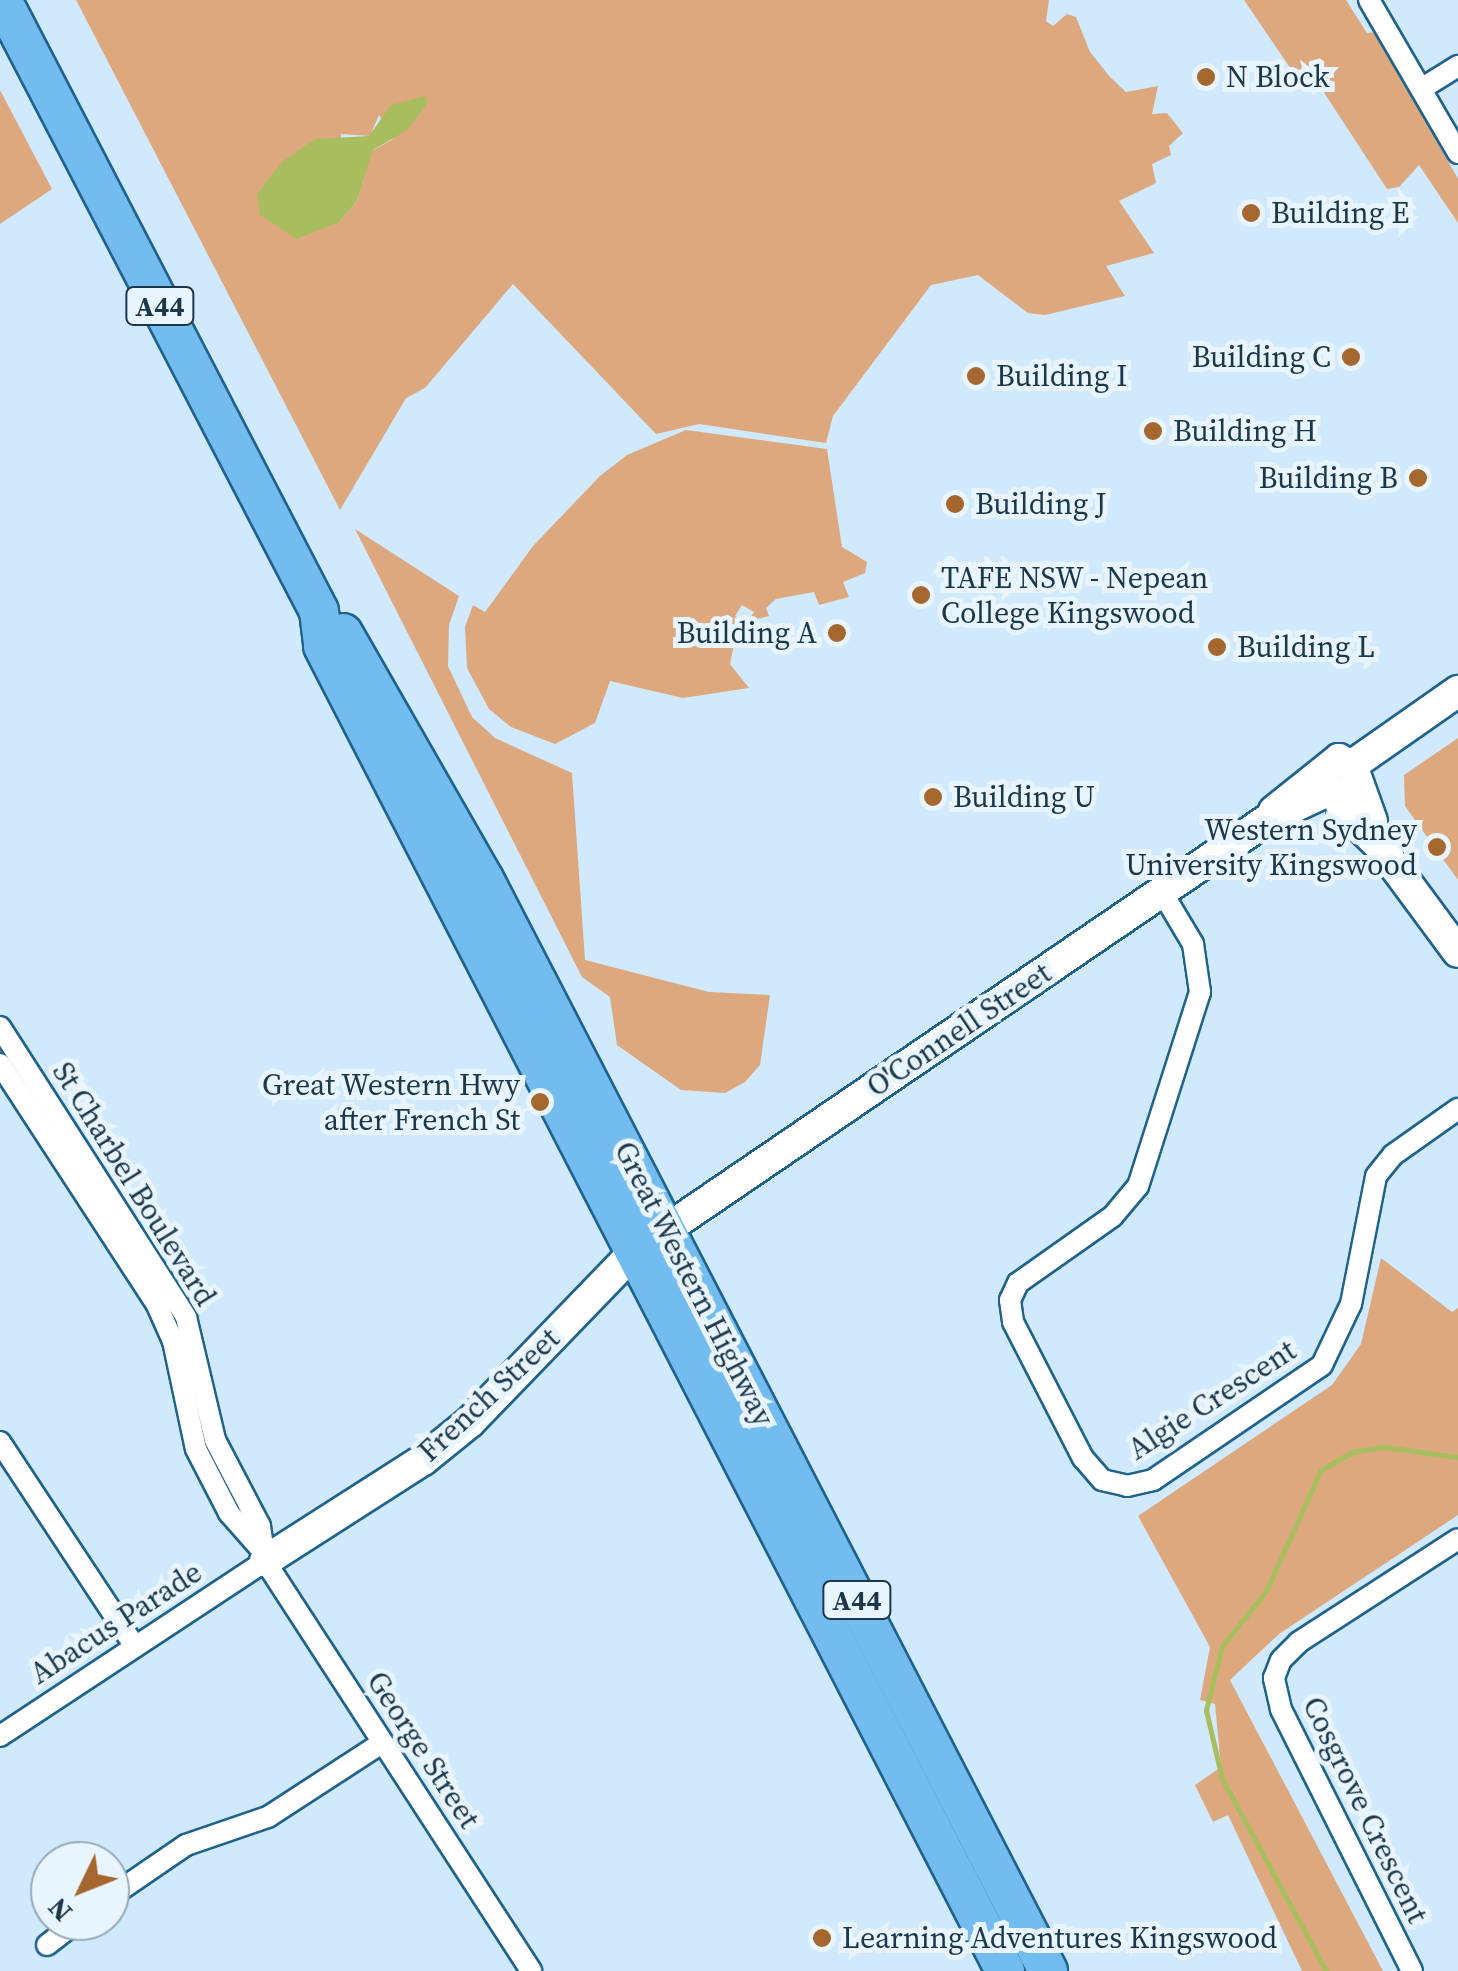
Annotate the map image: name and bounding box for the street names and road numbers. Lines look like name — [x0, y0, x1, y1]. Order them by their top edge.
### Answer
road number: A44 — [125, 283, 195, 329]
street label: O'Connell Street — [860, 955, 1058, 1105]
street label: St Charbel Boulevard — [45, 1056, 223, 1312]
street label: Great Western Highway — [606, 1135, 782, 1433]
street label: French Street — [411, 1321, 567, 1469]
street label: Algie Crescent — [1121, 1332, 1303, 1468]
street label: Abacus Parade — [23, 1554, 209, 1692]
road number: A44 — [822, 1577, 892, 1623]
street label: George Street — [359, 1665, 487, 1835]
street label: Cosgrove Crescent — [1295, 1691, 1435, 1929]

